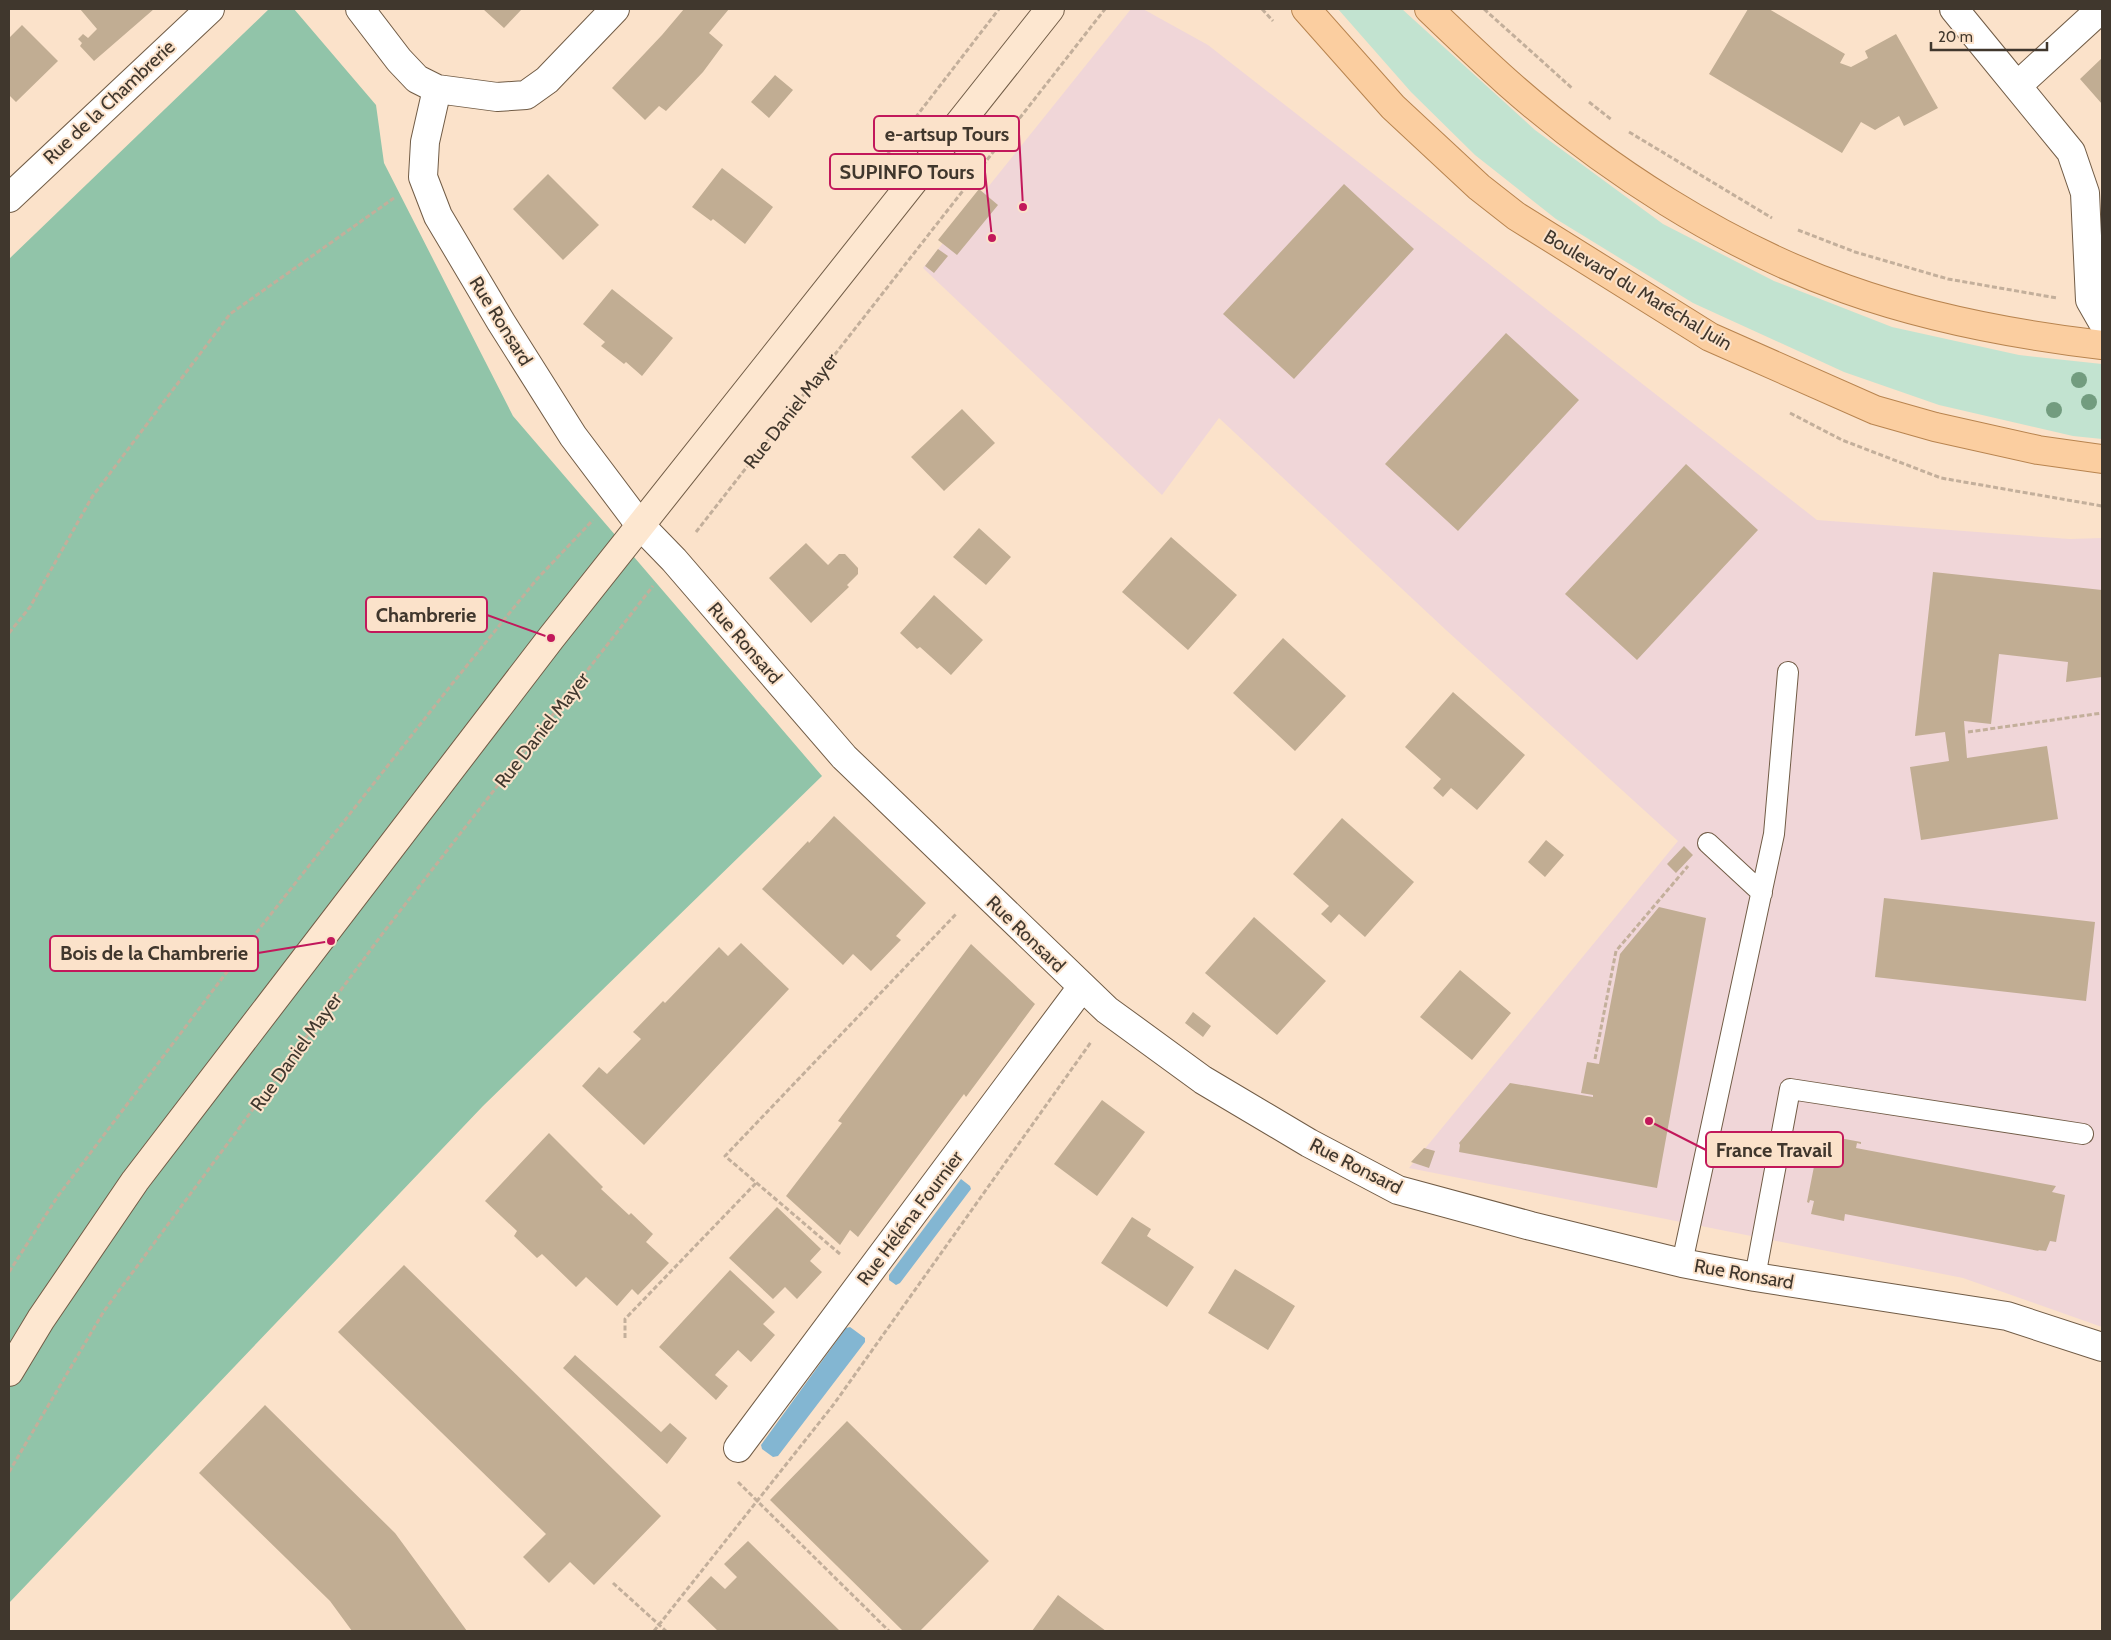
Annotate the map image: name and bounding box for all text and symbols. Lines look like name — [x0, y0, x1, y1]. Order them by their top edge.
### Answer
scale bar — [1931, 20, 2047, 52]
text: 20 m — [1938, 28, 1973, 46]
street label: Rue de la Chambrerie — [39, 35, 180, 169]
callout: e-artsup Tours — [874, 116, 1019, 151]
text: e-artsup Tours — [885, 122, 1009, 146]
callout: SUPINFO Tours — [830, 154, 985, 189]
text: SUPINFO Tours — [840, 160, 974, 184]
street label: Boulevard du Maréchal Juin — [1540, 225, 1736, 355]
street label: Rue Ronsard — [465, 272, 537, 370]
street label: Rue Daniel Mayer — [739, 349, 843, 473]
callout: Chambrerie — [366, 597, 487, 632]
street label: Rue Ronsard — [703, 597, 787, 689]
text: Chambrerie — [376, 603, 476, 627]
street label: Rue Daniel Mayer — [490, 668, 594, 792]
street label: Rue Ronsard — [982, 891, 1070, 977]
callout: Bois de la Chambrerie — [50, 936, 258, 971]
text: Bois de la Chambrerie — [60, 941, 248, 965]
street label: Rue Daniel Mayer — [245, 988, 347, 1116]
callout: France Travail — [1706, 1132, 1843, 1167]
street label: Rue Ronsard — [1306, 1133, 1406, 1199]
text: France Travail — [1716, 1138, 1832, 1162]
street label: Rue Héléna Fournier — [852, 1146, 968, 1290]
street label: Rue Ronsard — [1692, 1254, 1796, 1294]

